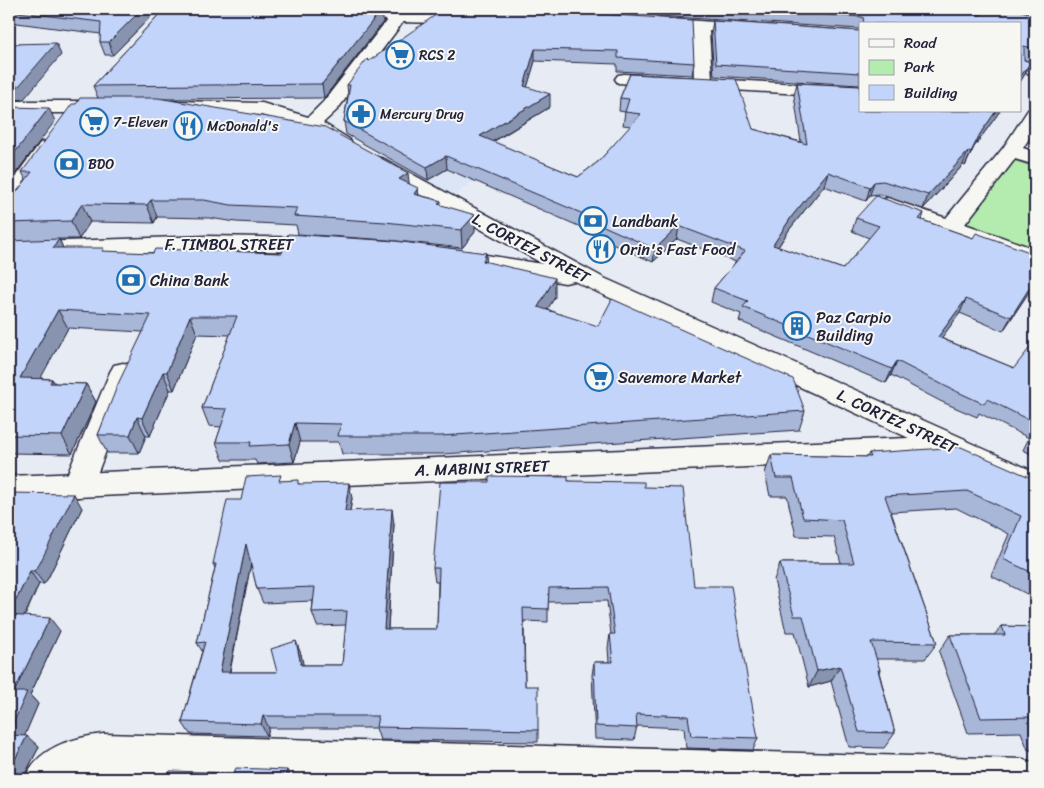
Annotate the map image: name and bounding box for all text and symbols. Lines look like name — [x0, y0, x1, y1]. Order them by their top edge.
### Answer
legend — [859, 22, 1022, 112]
text: Road — [904, 30, 937, 56]
supermarket icon: RCS 2 — [385, 40, 415, 70]
place label: RCS 2 — [419, 43, 455, 68]
text: Park — [904, 54, 935, 80]
text: Building — [904, 80, 958, 106]
pharmacy icon: Mercury Drug — [346, 99, 376, 129]
place label: Mercury Drug — [380, 102, 464, 127]
supermarket icon: 7-Eleven — [79, 107, 109, 137]
place label: 7-Eleven — [113, 110, 168, 135]
restaurant icon: McDonald's — [173, 111, 203, 141]
place label: McDonald's — [207, 114, 279, 139]
bank icon: BDO — [54, 149, 84, 179]
place label: BDO — [88, 152, 114, 177]
street label: L. CORTEZ STREET — [467, 205, 596, 292]
bank icon: Landbank — [578, 206, 608, 236]
place label: Landbank — [612, 207, 679, 236]
street label: F. TIMBOL STREET — [165, 230, 294, 259]
restaurant icon: Orin's Fast Food — [586, 234, 616, 264]
place label: Orin's Fast Food — [620, 235, 737, 264]
bank icon: China Bank — [116, 265, 146, 295]
place label: China Bank — [150, 266, 230, 295]
place label: Paz Carpio Building — [816, 303, 891, 350]
building icon: Paz Carpio Building — [782, 311, 812, 341]
supermarket icon: Savemore Market — [584, 362, 614, 392]
place label: Savemore Market — [618, 363, 742, 392]
street label: L. CORTEZ STREET — [832, 380, 963, 462]
street label: A. MABINI STREET — [413, 451, 551, 485]

